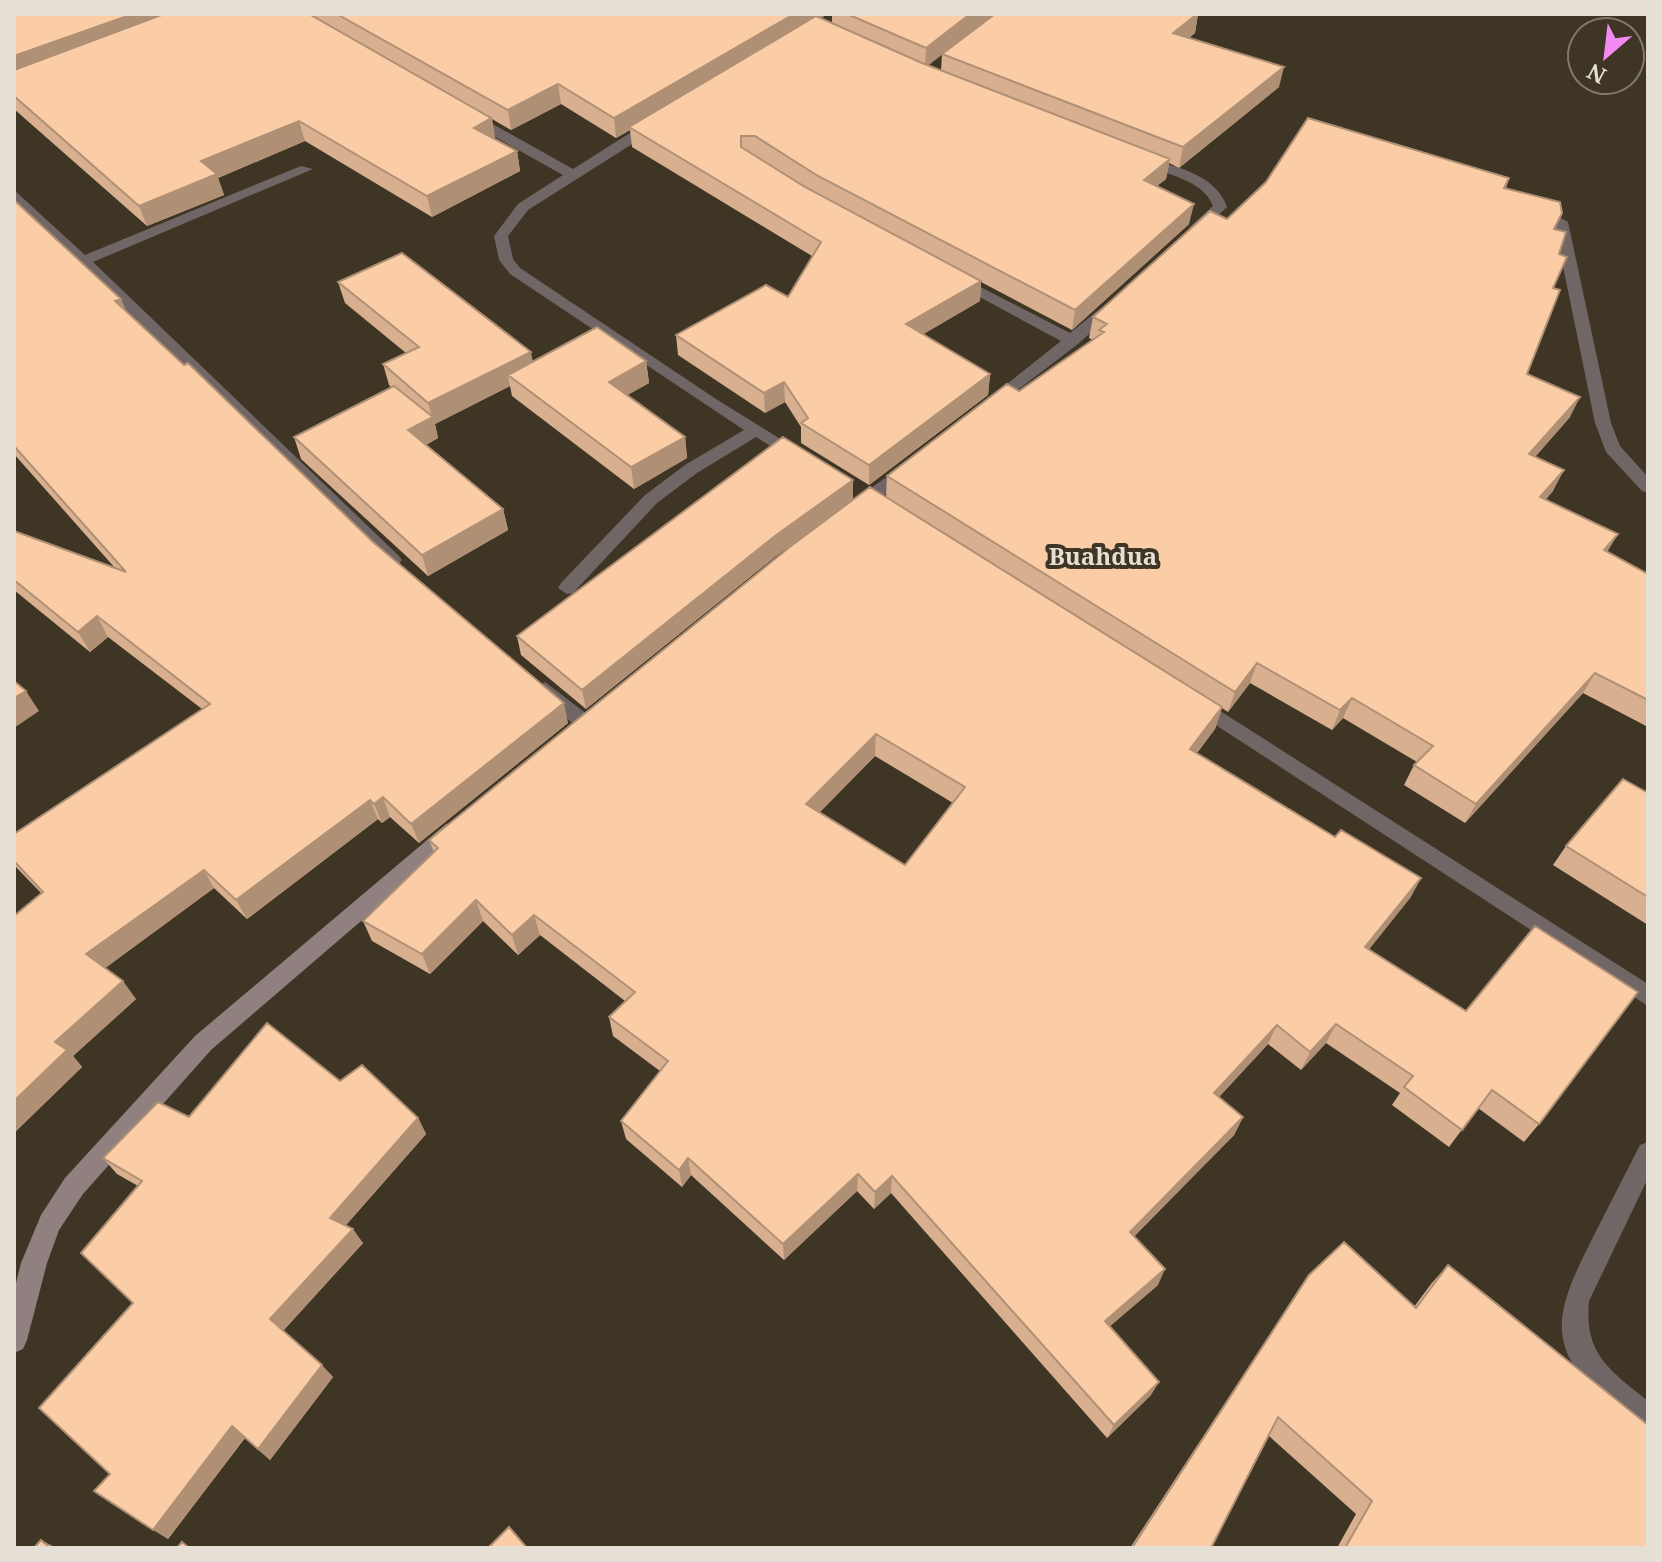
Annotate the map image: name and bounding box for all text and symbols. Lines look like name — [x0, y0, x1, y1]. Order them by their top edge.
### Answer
north arrow — [1566, 16, 1646, 96]
text: N — [1581, 57, 1611, 92]
district label: Buahdua — [1049, 539, 1157, 572]

